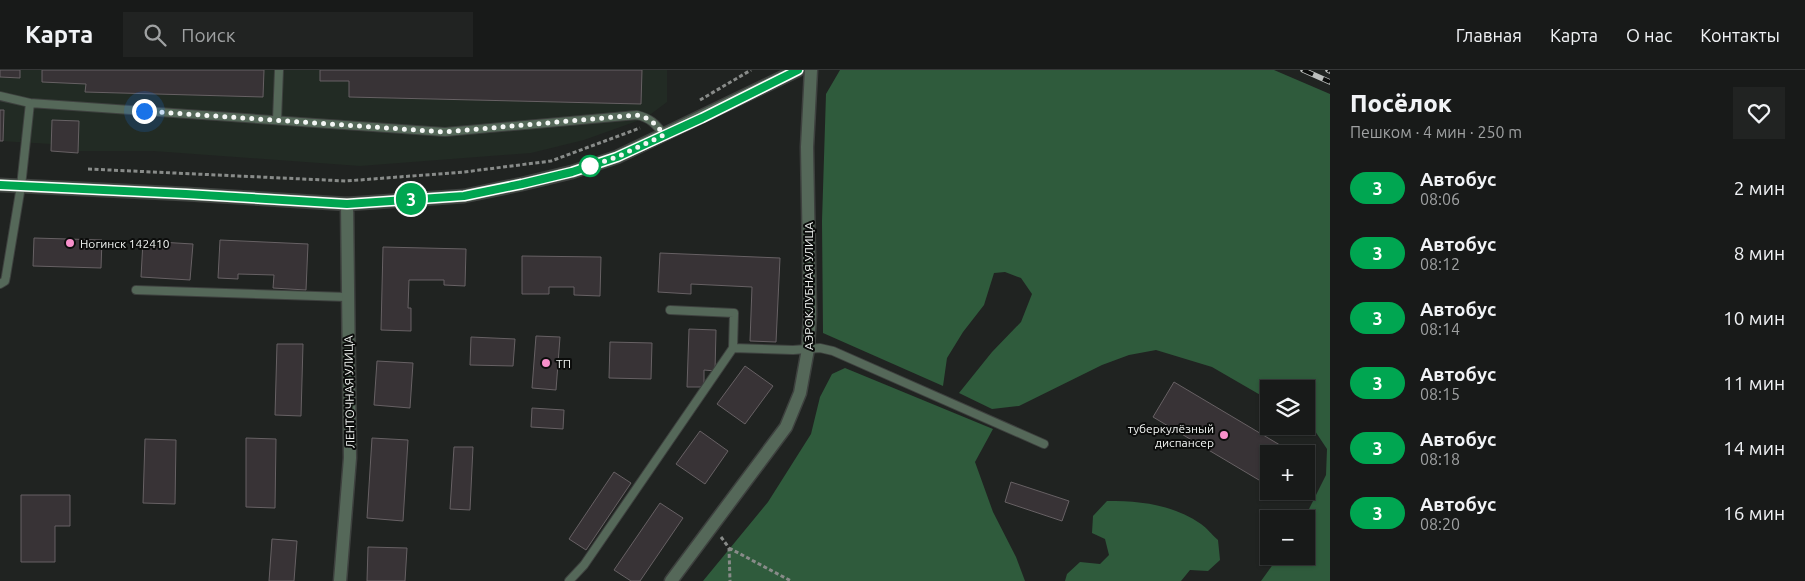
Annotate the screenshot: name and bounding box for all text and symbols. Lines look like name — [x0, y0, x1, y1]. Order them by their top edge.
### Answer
search box — [123, 12, 473, 57]
text: Карта — [25, 21, 93, 48]
icon: search — [141, 21, 169, 49]
text: Поиск — [181, 24, 235, 46]
text: Главная — [1456, 25, 1522, 45]
text: Карта — [1550, 25, 1598, 45]
text: О нас — [1626, 25, 1672, 45]
text: Контакты — [1700, 25, 1780, 45]
button: heart — [1733, 87, 1785, 139]
text: Посёлок — [1350, 90, 1452, 117]
your location — [132, 99, 157, 124]
text: Пешком · 4 мин · 250 m — [1350, 123, 1522, 141]
unlabelled marker — [579, 155, 601, 177]
text: Автобус — [1420, 168, 1496, 190]
text: 2 мин — [1734, 177, 1785, 199]
text: 3 — [1372, 178, 1383, 198]
line badge: 3 — [395, 183, 427, 215]
text: 3 — [406, 189, 416, 209]
text: 08:06 — [1420, 190, 1460, 208]
street label: АЭРОКЛУБНАЯ УЛИЦА — [802, 222, 815, 350]
text: Автобус — [1420, 233, 1496, 255]
marker: Ногинск 142410 — [64, 237, 76, 249]
place label: Ногинск 142410 — [80, 237, 170, 250]
text: 8 мин — [1734, 242, 1785, 264]
text: 3 — [1372, 243, 1383, 263]
text: 08:12 — [1420, 255, 1460, 273]
text: Автобус — [1420, 298, 1496, 320]
text: 10 мин — [1723, 307, 1785, 329]
text: 3 — [1372, 308, 1383, 328]
text: 08:14 — [1420, 320, 1460, 338]
street label: ЛЕНТОЧНАЯ УЛИЦА — [342, 335, 356, 448]
marker: ТП — [540, 357, 552, 369]
place label: ТП — [556, 357, 571, 370]
text: Автобус — [1420, 363, 1496, 385]
text: 11 мин — [1723, 372, 1785, 394]
text: 3 — [1372, 373, 1383, 393]
map controls — [1260, 380, 1315, 565]
button: layers — [1260, 380, 1315, 435]
text: 08:15 — [1420, 385, 1460, 403]
place label: туберкулёзный диспансер — [1128, 422, 1214, 449]
text: Автобус — [1420, 428, 1496, 450]
marker: туберкулёзный диспансер — [1218, 429, 1230, 441]
text: 14 мин — [1723, 437, 1785, 459]
text: 3 — [1372, 438, 1383, 458]
button: + — [1260, 445, 1315, 500]
text: 08:18 — [1420, 450, 1460, 468]
text: Автобус — [1420, 493, 1496, 515]
text: 16 мин — [1723, 502, 1785, 524]
text: 3 — [1372, 503, 1383, 523]
button: − — [1260, 510, 1315, 565]
text: 08:20 — [1420, 515, 1460, 533]

